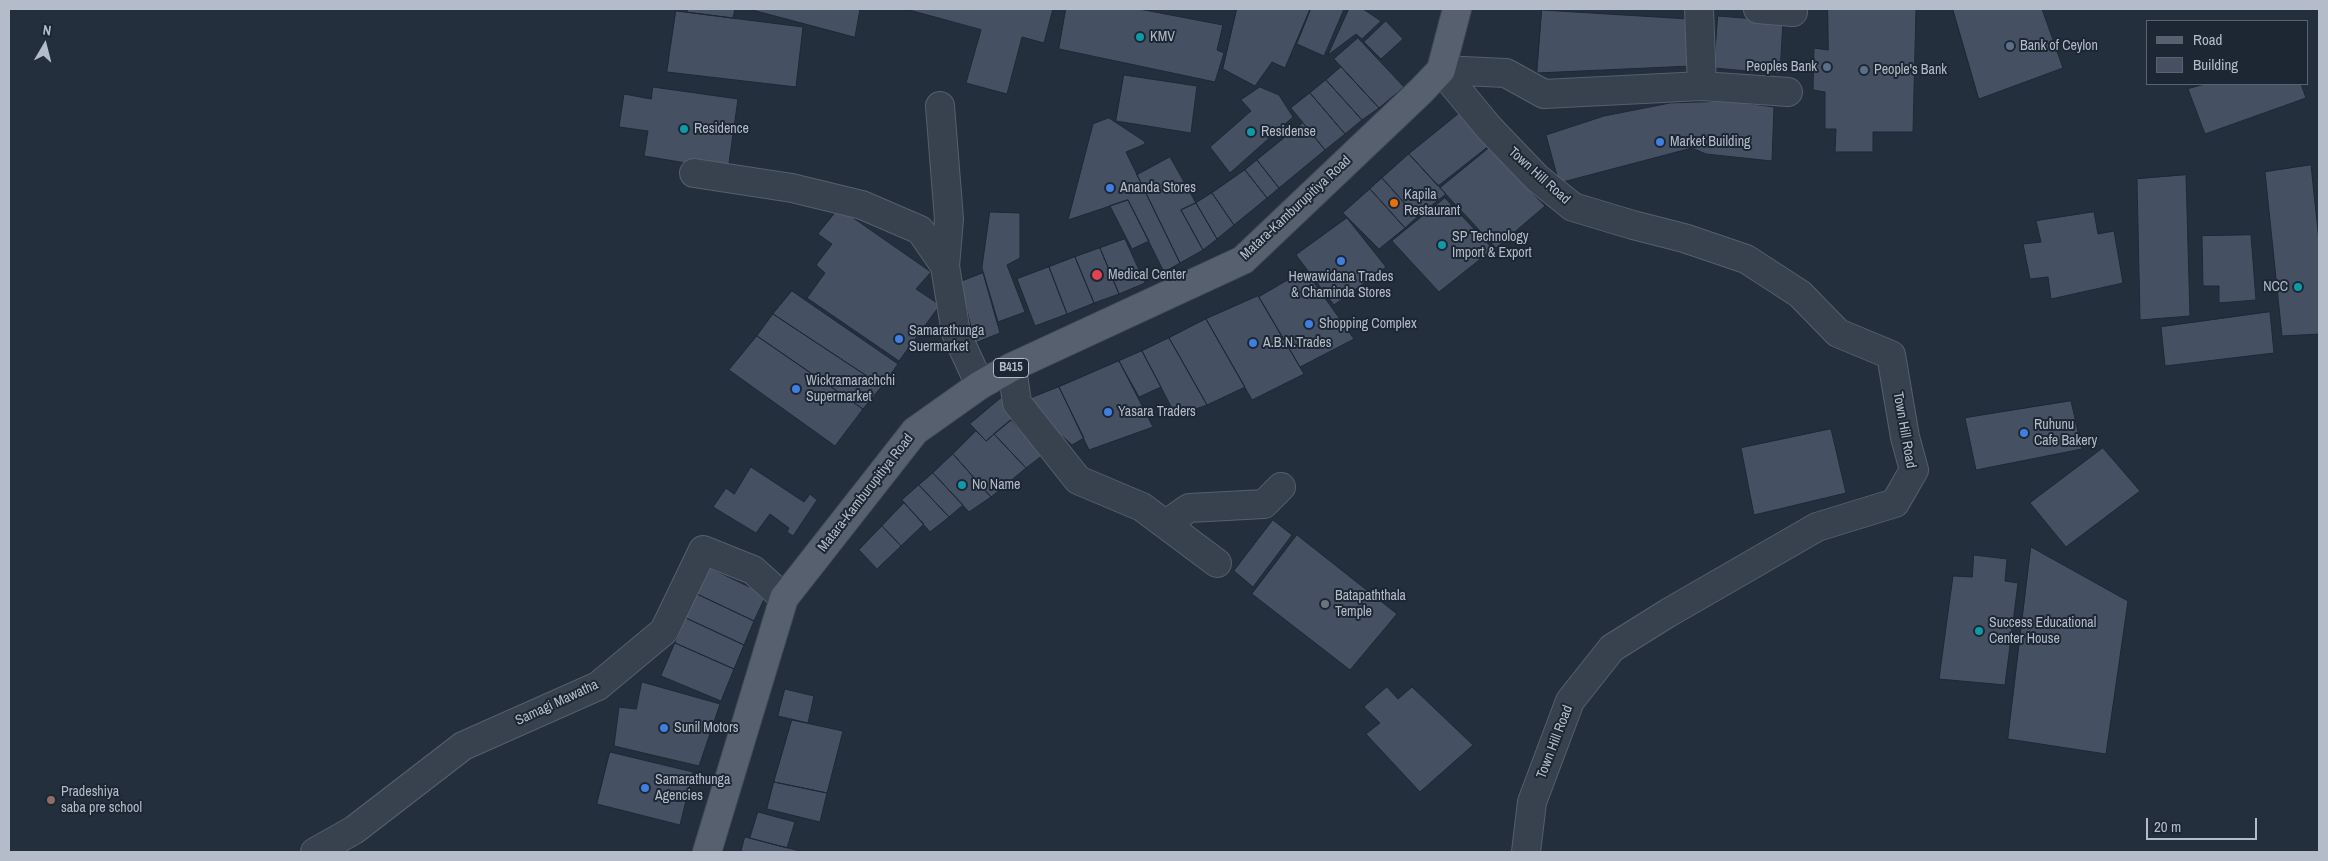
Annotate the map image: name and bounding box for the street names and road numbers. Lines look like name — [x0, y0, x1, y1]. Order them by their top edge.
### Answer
street label: Town Hill Road — [1505, 144, 1573, 208]
street label: Matara-Kamburupitiya Road — [1237, 152, 1355, 264]
road number: B415 — [994, 358, 1028, 378]
street label: Town Hill Road — [1889, 391, 1919, 469]
street label: Matara-Kamburupitiya Road — [815, 431, 917, 555]
street label: Samagi Mawatha — [513, 677, 601, 729]
street label: Town Hill Road — [1533, 703, 1577, 781]

